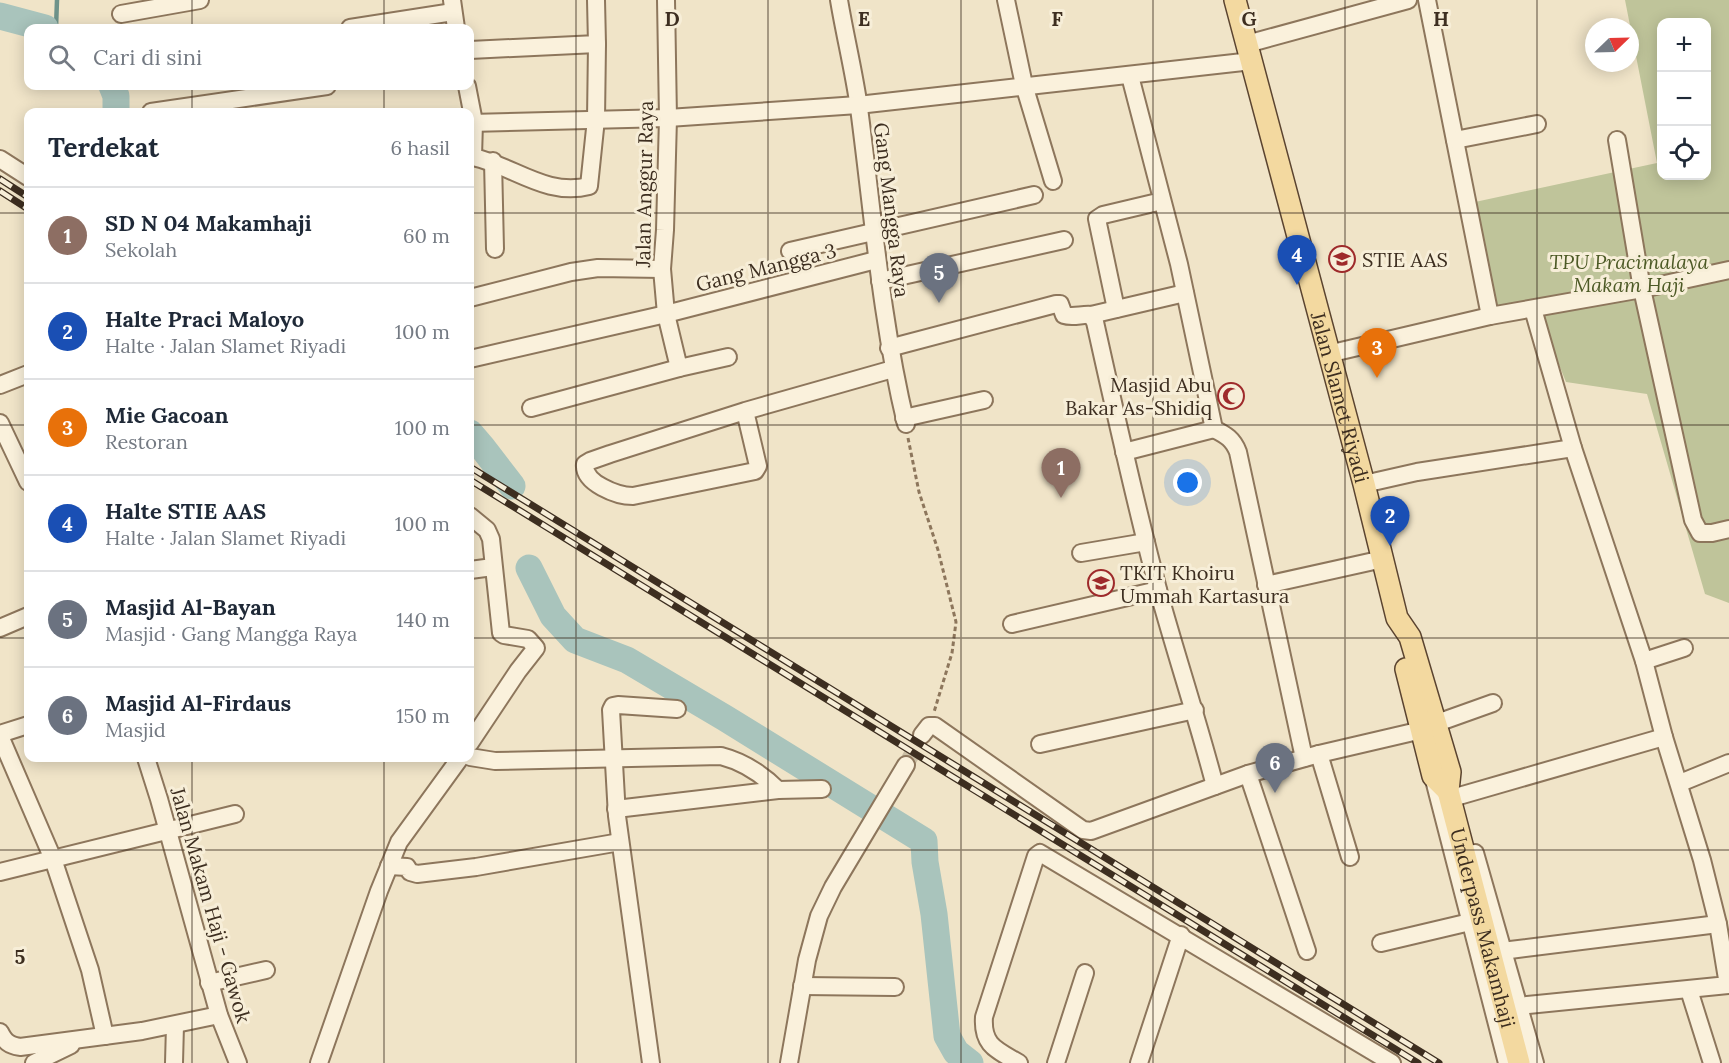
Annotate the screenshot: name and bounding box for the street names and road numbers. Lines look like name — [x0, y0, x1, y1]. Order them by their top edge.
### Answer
street label: Jalan Anggur Raya — [630, 100, 658, 269]
street label: Gang Mangga Raya — [869, 121, 915, 299]
street label: Gang Mangga 3 — [693, 237, 839, 297]
street label: Jalan Slamet Riyadi — [1306, 308, 1376, 485]
street label: Jalan Makam Haji - Gawok — [165, 783, 257, 1026]
street label: Underpass Makamhaji — [1446, 825, 1522, 1030]

